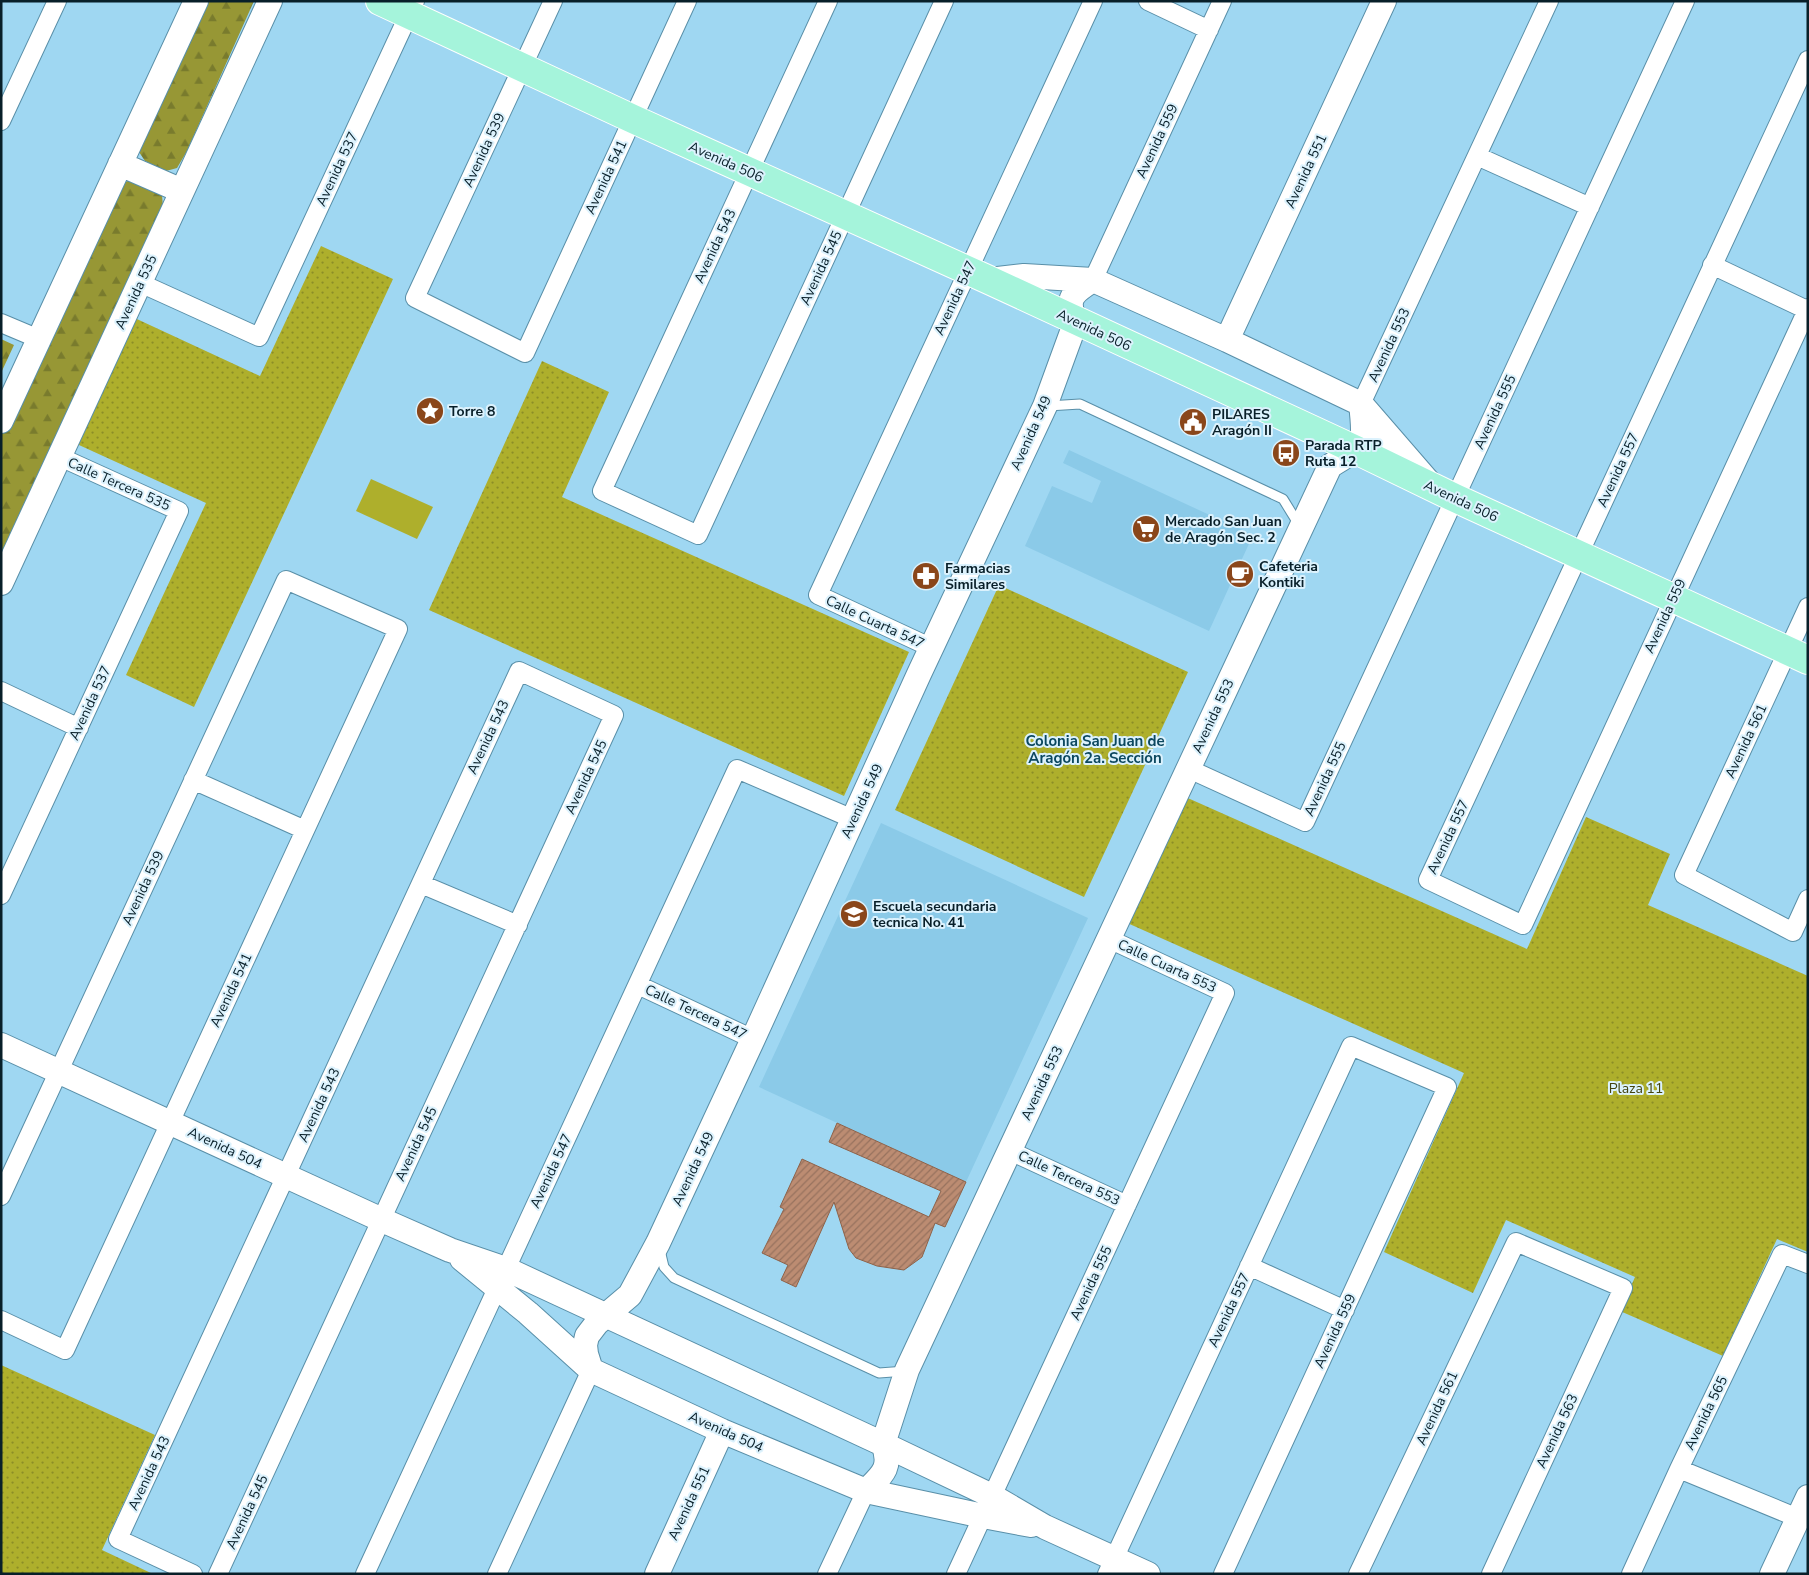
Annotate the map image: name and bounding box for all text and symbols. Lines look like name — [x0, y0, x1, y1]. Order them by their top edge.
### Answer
street label: Avenida 559 — [1131, 101, 1183, 181]
street label: Avenida 539 — [458, 110, 510, 190]
street label: Avenida 537 — [311, 129, 363, 209]
street label: Avenida 551 — [1280, 131, 1332, 211]
street label: Avenida 541 — [580, 137, 632, 217]
street label: Avenida 506 — [686, 137, 766, 187]
street label: Avenida 543 — [689, 206, 741, 286]
street label: Avenida 545 — [795, 228, 847, 308]
street label: Avenida 535 — [110, 252, 162, 332]
street label: Avenida 547 — [929, 258, 981, 338]
street label: Avenida 506 — [1054, 304, 1134, 356]
street label: Avenida 553 — [1363, 305, 1415, 385]
street label: Avenida 555 — [1469, 372, 1521, 452]
street label: Avenida 549 — [1006, 393, 1056, 473]
place icon: Torre 8 — [415, 396, 445, 426]
place label: Torre 8 — [449, 402, 495, 421]
place label: PILARES Aragón II — [1212, 405, 1272, 440]
public building icon: PILARES Aragón II — [1178, 407, 1208, 437]
street label: Avenida 557 — [1592, 430, 1644, 510]
place label: Parada RTP Ruta 12 — [1305, 436, 1382, 471]
bus stop icon: Parada RTP Ruta 12 — [1271, 438, 1301, 468]
street label: Calle Tercera 535 — [65, 453, 173, 515]
street label: Avenida 506 — [1421, 475, 1501, 527]
place label: Mercado San Juan de Aragón Sec. 2 — [1165, 512, 1282, 547]
supermarket icon: Mercado San Juan de Aragón Sec. 2 — [1131, 514, 1161, 544]
place label: Cafeteria Kontiki — [1259, 557, 1318, 592]
place label: Farmacias Similares — [945, 559, 1011, 594]
cafe icon: Cafeteria Kontiki — [1225, 559, 1255, 589]
pharmacy icon: Farmacias Similares — [911, 561, 941, 591]
street label: Avenida 559 — [1639, 576, 1691, 656]
street label: Calle Cuarta 547 — [823, 591, 927, 653]
street label: Avenida 537 — [64, 663, 116, 743]
street label: Avenida 553 — [1187, 676, 1239, 756]
street label: Avenida 543 — [462, 697, 514, 777]
street label: Avenida 561 — [1720, 701, 1772, 781]
district label: Colonia San Juan de Aragón 2a. Sección — [1025, 731, 1165, 768]
street label: Avenida 545 — [560, 737, 612, 817]
street label: Avenida 555 — [1299, 739, 1351, 819]
street label: Avenida 549 — [836, 761, 888, 841]
street label: Avenida 557 — [1422, 797, 1474, 877]
street label: Avenida 539 — [117, 848, 169, 928]
place label: Escuela secundaria tecnica No. 41 — [873, 897, 996, 932]
school or university icon: Escuela secundaria tecnica No. 41 — [839, 899, 869, 929]
street label: Calle Cuarta 553 — [1115, 935, 1219, 997]
street label: Avenida 541 — [205, 950, 257, 1030]
street label: Calle Tercera 547 — [642, 980, 750, 1044]
street label: Avenida 553 — [1016, 1043, 1068, 1123]
street label: Avenida 543 — [293, 1065, 345, 1145]
park label: Plaza 11 — [1609, 1079, 1663, 1098]
street label: Avenida 545 — [390, 1104, 442, 1184]
street label: Avenida 504 — [185, 1122, 265, 1174]
street label: Avenida 549 — [667, 1129, 719, 1209]
street label: Avenida 547 — [525, 1131, 577, 1211]
street label: Calle Tercera 553 — [1015, 1146, 1123, 1210]
street label: Avenida 555 — [1065, 1243, 1117, 1323]
street label: Avenida 557 — [1203, 1270, 1255, 1350]
street label: Avenida 559 — [1309, 1291, 1361, 1371]
street label: Avenida 561 — [1411, 1368, 1463, 1448]
street label: Avenida 565 — [1680, 1373, 1732, 1453]
street label: Avenida 563 — [1531, 1391, 1583, 1471]
street label: Avenida 504 — [686, 1407, 766, 1457]
street label: Avenida 543 — [123, 1433, 175, 1513]
street label: Avenida 551 — [663, 1463, 715, 1543]
street label: Avenida 545 — [221, 1472, 273, 1552]

